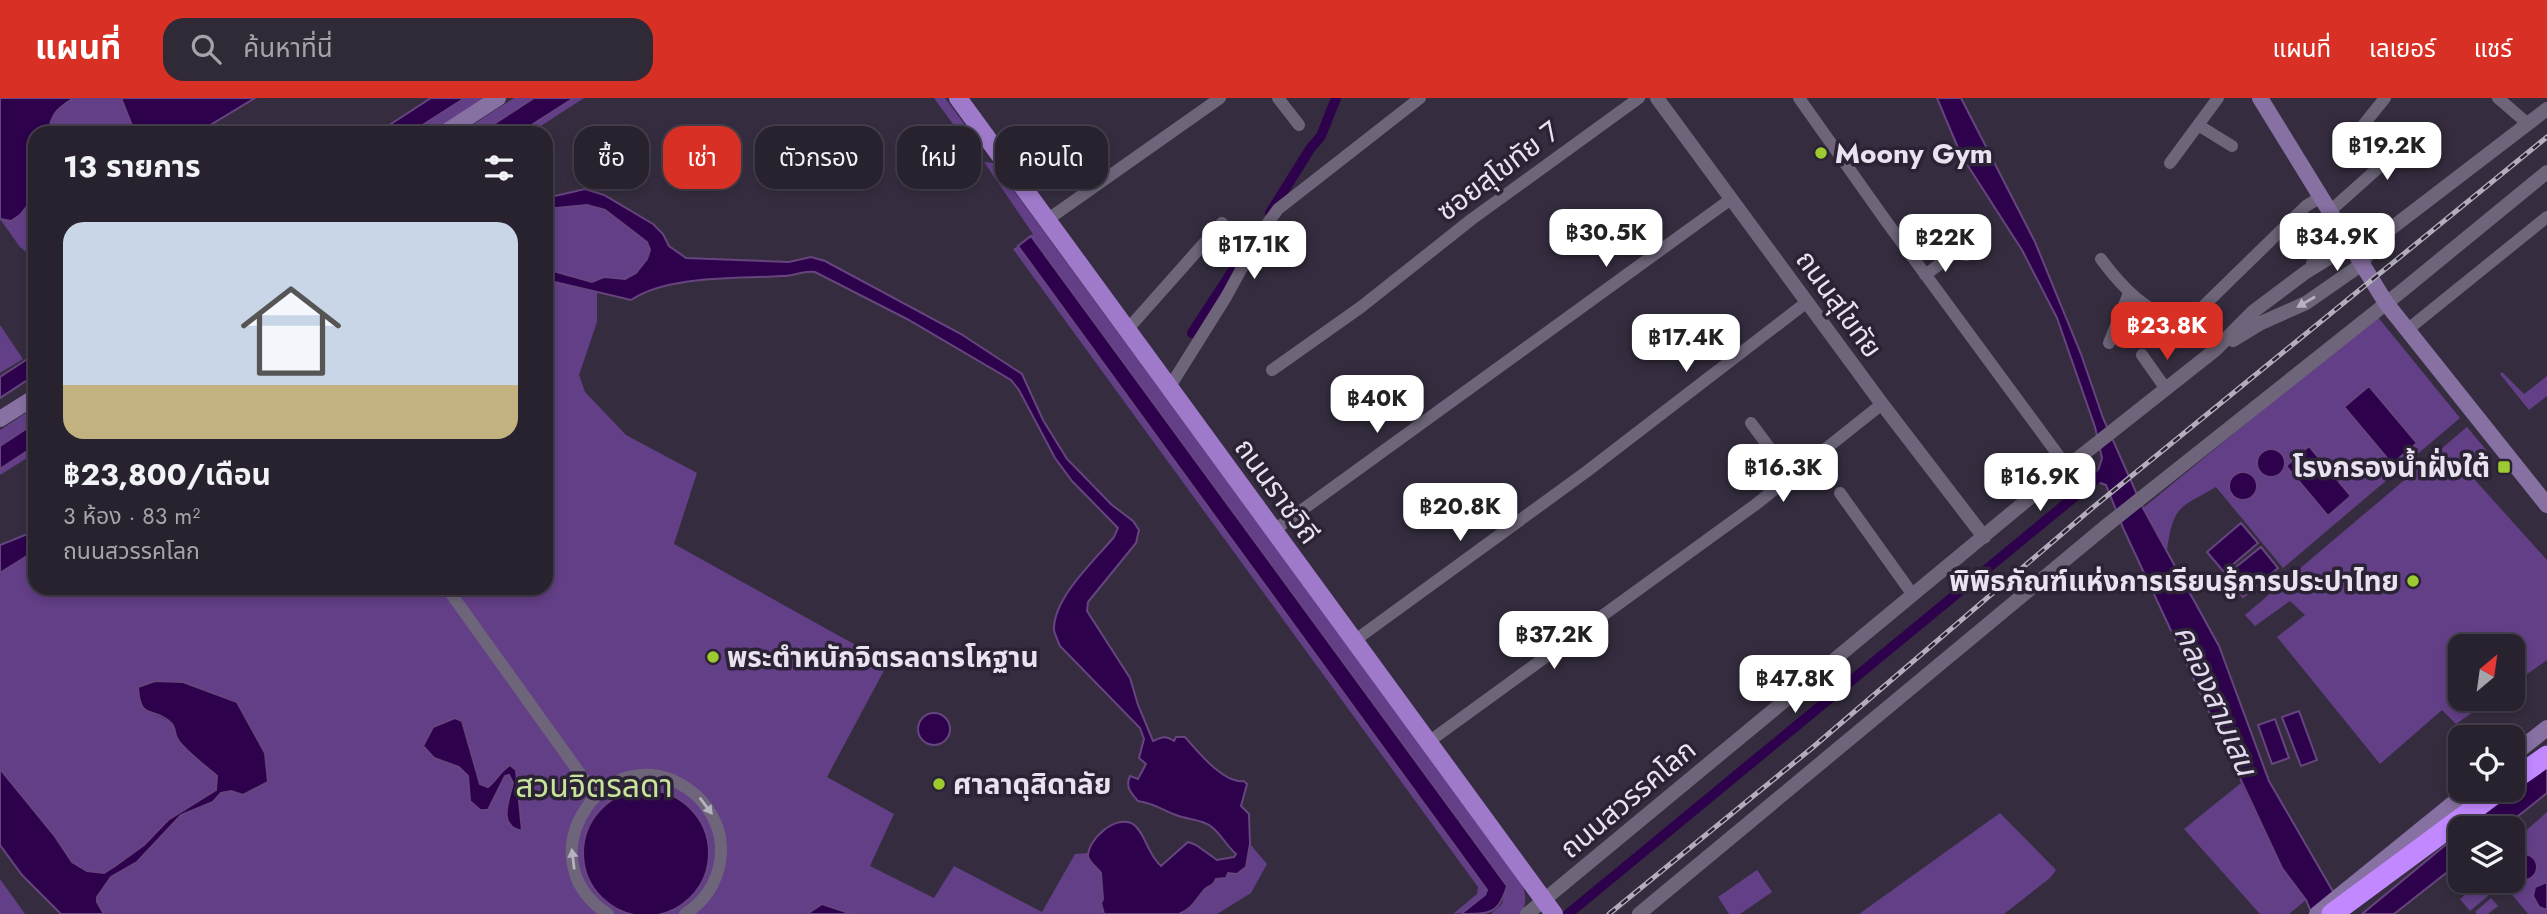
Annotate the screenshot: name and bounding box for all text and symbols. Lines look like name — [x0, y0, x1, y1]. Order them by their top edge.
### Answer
search box — [163, 18, 653, 81]
text: แผนที่ — [35, 24, 121, 71]
text: ค้นหาที่นี่ — [243, 29, 333, 67]
icon: search — [187, 30, 225, 68]
text: แผนที่ — [2273, 31, 2331, 66]
text: เลเยอร์ — [2369, 31, 2436, 66]
text: แชร์ — [2474, 31, 2512, 66]
street label: ซอยสุโขทัย 7 — [1428, 111, 1568, 231]
pin: ฿19.2K — [2330, 122, 2444, 182]
chip: ซื้อ — [574, 126, 649, 189]
chip: เช่า — [663, 126, 741, 189]
chip: ตัวกรอง — [755, 126, 883, 189]
chip: ใหม่ — [897, 126, 981, 189]
chip: คอนโด — [995, 126, 1108, 189]
text: ฿19.2K — [2348, 128, 2426, 162]
place label: Moony Gym — [1835, 133, 1993, 174]
text: 13 รายการ — [63, 145, 200, 188]
marker: Moony Gym — [1813, 145, 1829, 161]
icon: filters — [480, 149, 518, 187]
pin: ฿30.5K — [1549, 209, 1663, 269]
pin: ฿22K — [1904, 214, 1986, 274]
pin: ฿34.9K — [2280, 214, 2394, 273]
text: ฿30.5K — [1565, 215, 1647, 249]
text: ฿34.9K — [2296, 219, 2378, 253]
text: ฿22K — [1915, 220, 1975, 254]
pin: ฿17.1K — [1197, 222, 1311, 281]
text: ฿17.1K — [1218, 227, 1290, 261]
street label: ถนนสุโขทัย — [1786, 242, 1892, 366]
icon: home — [228, 268, 354, 394]
one-way arrow — [2296, 296, 2315, 308]
pin: ฿23.8K — [2110, 302, 2224, 362]
text: ฿23.8K — [2127, 308, 2207, 342]
pin: ฿17.4K — [1629, 314, 1743, 374]
text: ฿17.4K — [1648, 320, 1724, 354]
pin: ฿40K — [1336, 376, 1418, 435]
text: ฿40K — [1347, 381, 1407, 415]
street label: ถนนราชวิถี — [1224, 429, 1330, 553]
pin: ฿16.3K — [1726, 444, 1840, 504]
place label: โรงกรองน้ำฝั่งใต้ — [2292, 447, 2490, 488]
text: ฿16.3K — [1744, 450, 1822, 484]
text: ฿23,800/เดือน — [63, 453, 271, 496]
pin: ฿16.9K — [1983, 454, 2097, 513]
text: ฿16.9K — [2000, 459, 2080, 493]
marker: โรงกรองน้ำฝั่งใต้ — [2496, 459, 2512, 475]
pin: ฿20.8K — [1403, 484, 1517, 543]
text: ฿20.8K — [1419, 489, 1501, 523]
text: 3 ห้อง · 83 m² — [63, 499, 200, 533]
text: ถนนสวรรคโลก — [63, 534, 200, 568]
place label: พิพิธภัณฑ์แห่งการเรียนรู้การประปาไทย — [1949, 561, 2399, 602]
marker: พิพิธภัณฑ์แห่งการเรียนรู้การประปาไทย — [2405, 573, 2421, 589]
pin: ฿37.2K — [1497, 612, 1611, 671]
text: ฿37.2K — [1515, 617, 1593, 651]
water label: คลองสามเสน — [2164, 618, 2269, 784]
north arrow — [2448, 634, 2525, 710]
map controls — [2448, 634, 2525, 893]
place label: พระตำหนักจิตรลดารโหฐาน — [727, 637, 1039, 678]
marker: พระตำหนักจิตรลดารโหฐาน — [705, 649, 721, 665]
pin: ฿47.8K — [1738, 656, 1852, 715]
text: ฿47.8K — [1756, 661, 1834, 695]
button: locate — [2448, 725, 2525, 802]
street label: ถนนสวรรคโลก — [1551, 730, 1705, 868]
district label: สวนจิตรลดา — [515, 763, 673, 809]
place label: ศาลาดุสิดาลัย — [953, 764, 1111, 805]
marker: ศาลาดุสิดาลัย — [931, 776, 947, 792]
one-way arrow — [698, 797, 713, 815]
button: layers — [2448, 816, 2525, 893]
one-way arrow — [568, 848, 579, 870]

